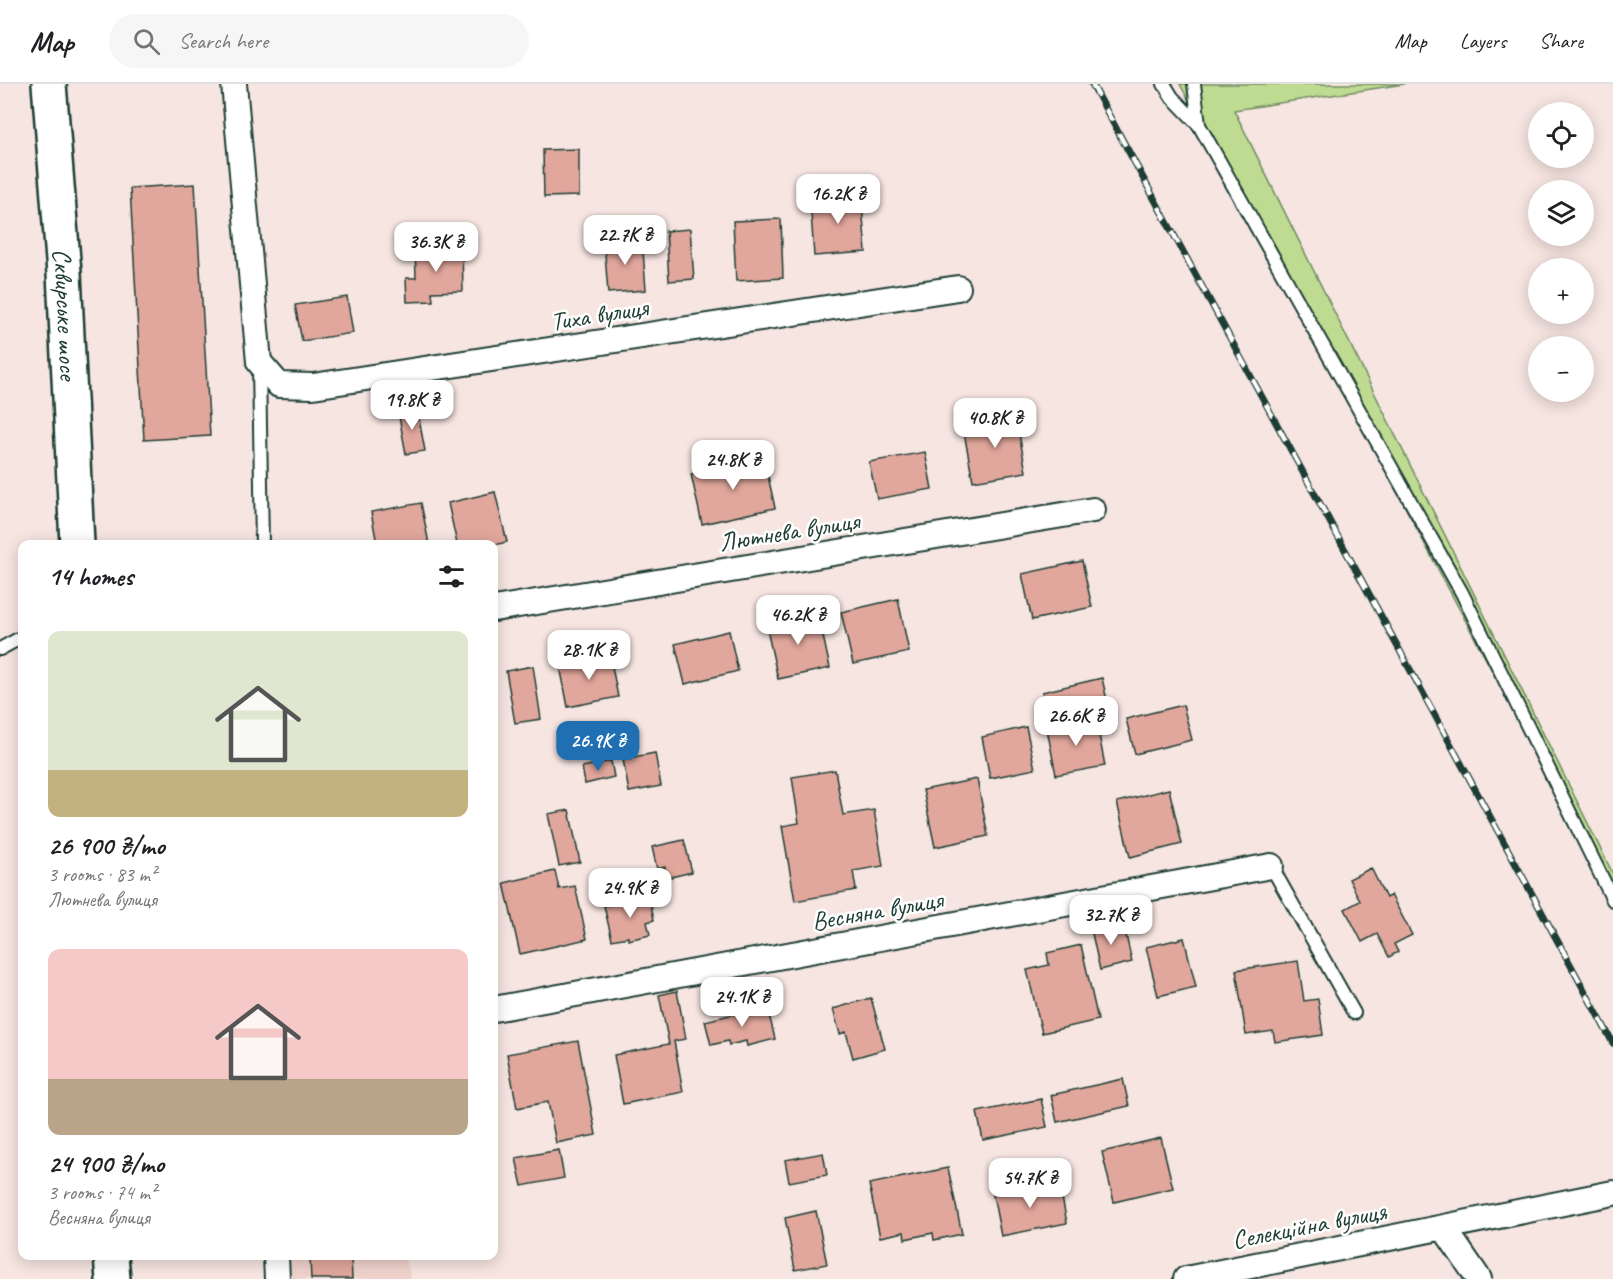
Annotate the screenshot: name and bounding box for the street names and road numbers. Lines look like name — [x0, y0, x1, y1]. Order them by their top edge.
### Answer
street label: Сквирське шосе — [45, 247, 85, 383]
street label: Тиха вулиця — [548, 290, 652, 338]
street label: Лютнева вулиця — [717, 504, 864, 559]
street label: Весняна вулиця — [809, 882, 947, 938]
street label: Селекційна вулиця — [1229, 1194, 1391, 1257]

